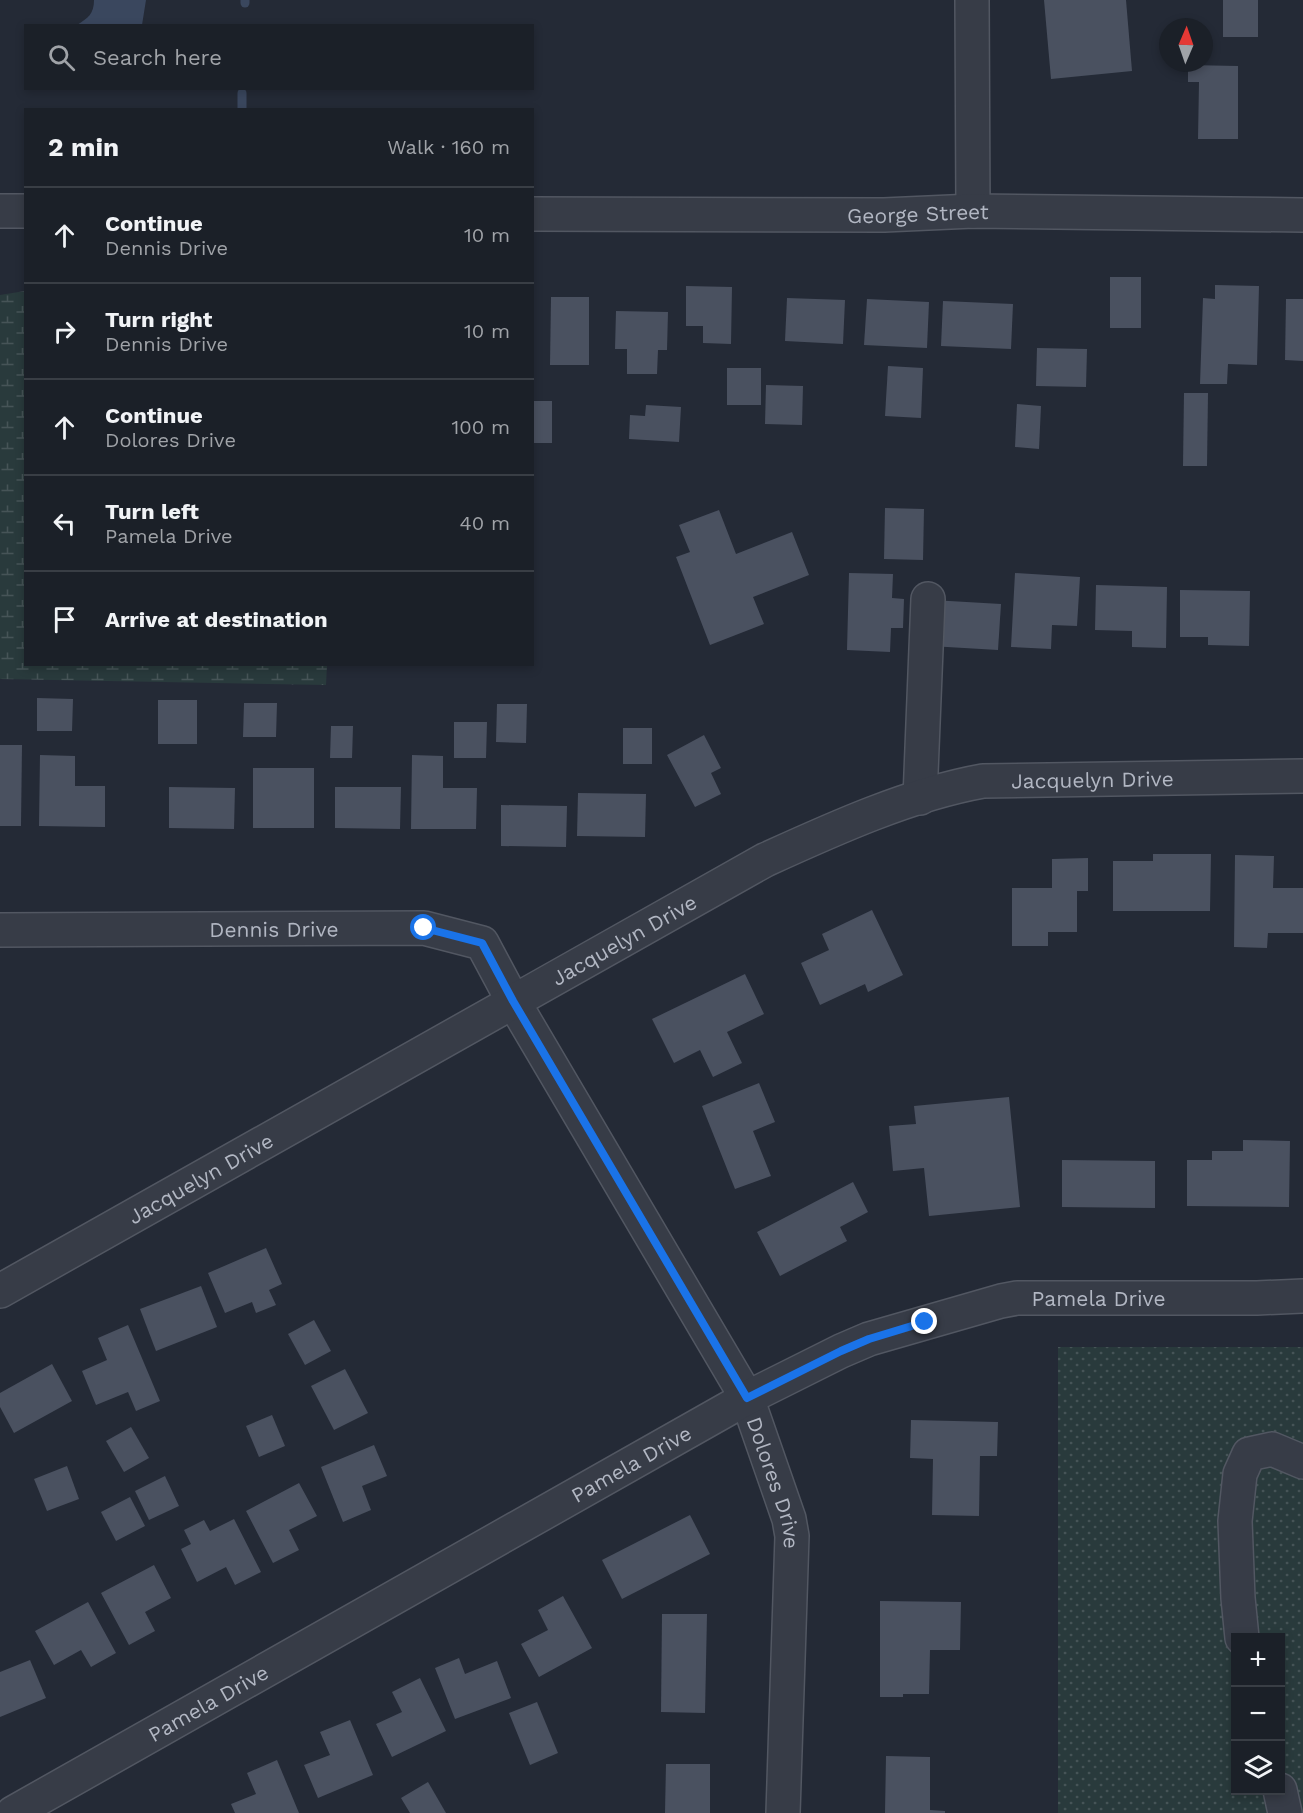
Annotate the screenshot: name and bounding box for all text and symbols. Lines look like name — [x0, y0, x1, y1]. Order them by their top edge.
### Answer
north arrow — [1159, 18, 1213, 72]
search box — [24, 24, 534, 90]
icon: search — [45, 41, 78, 74]
text: Search here — [93, 45, 222, 70]
text: 2 min — [48, 132, 119, 162]
text: Walk · 160 m — [387, 135, 510, 159]
street label: George Street — [847, 198, 989, 228]
text: Continue — [105, 211, 203, 236]
icon: ahead — [48, 219, 81, 252]
text: 10 m — [464, 223, 510, 247]
text: Dennis Drive — [105, 236, 228, 260]
text: Turn right — [105, 307, 212, 332]
icon: right — [48, 315, 81, 348]
text: 10 m — [464, 319, 510, 343]
text: Dennis Drive — [105, 332, 228, 356]
text: Continue — [105, 403, 203, 428]
icon: ahead — [48, 411, 81, 444]
text: 100 m — [451, 415, 510, 439]
text: Dolores Drive — [105, 428, 236, 452]
text: Turn left — [105, 499, 199, 524]
icon: left — [48, 507, 81, 540]
text: 40 m — [459, 511, 510, 535]
text: Pamela Drive — [105, 524, 233, 548]
icon: arrive — [48, 603, 81, 636]
text: Arrive at destination — [105, 607, 328, 632]
street label: Jacquelyn Drive — [1011, 766, 1174, 793]
street label: Jacquelyn Drive — [547, 889, 701, 990]
route start — [410, 914, 436, 940]
street label: Dennis Drive — [209, 916, 339, 942]
street label: Jacquelyn Drive — [123, 1127, 277, 1229]
street label: Pamela Drive — [1032, 1286, 1166, 1311]
route end — [911, 1308, 937, 1334]
street label: Dolores Drive — [742, 1413, 804, 1549]
street label: Pamela Drive — [567, 1420, 696, 1507]
map controls — [1231, 1633, 1285, 1795]
button: + — [1231, 1633, 1285, 1687]
street label: Pamela Drive — [143, 1659, 273, 1747]
button: − — [1231, 1687, 1285, 1741]
button: layers — [1231, 1741, 1285, 1795]

